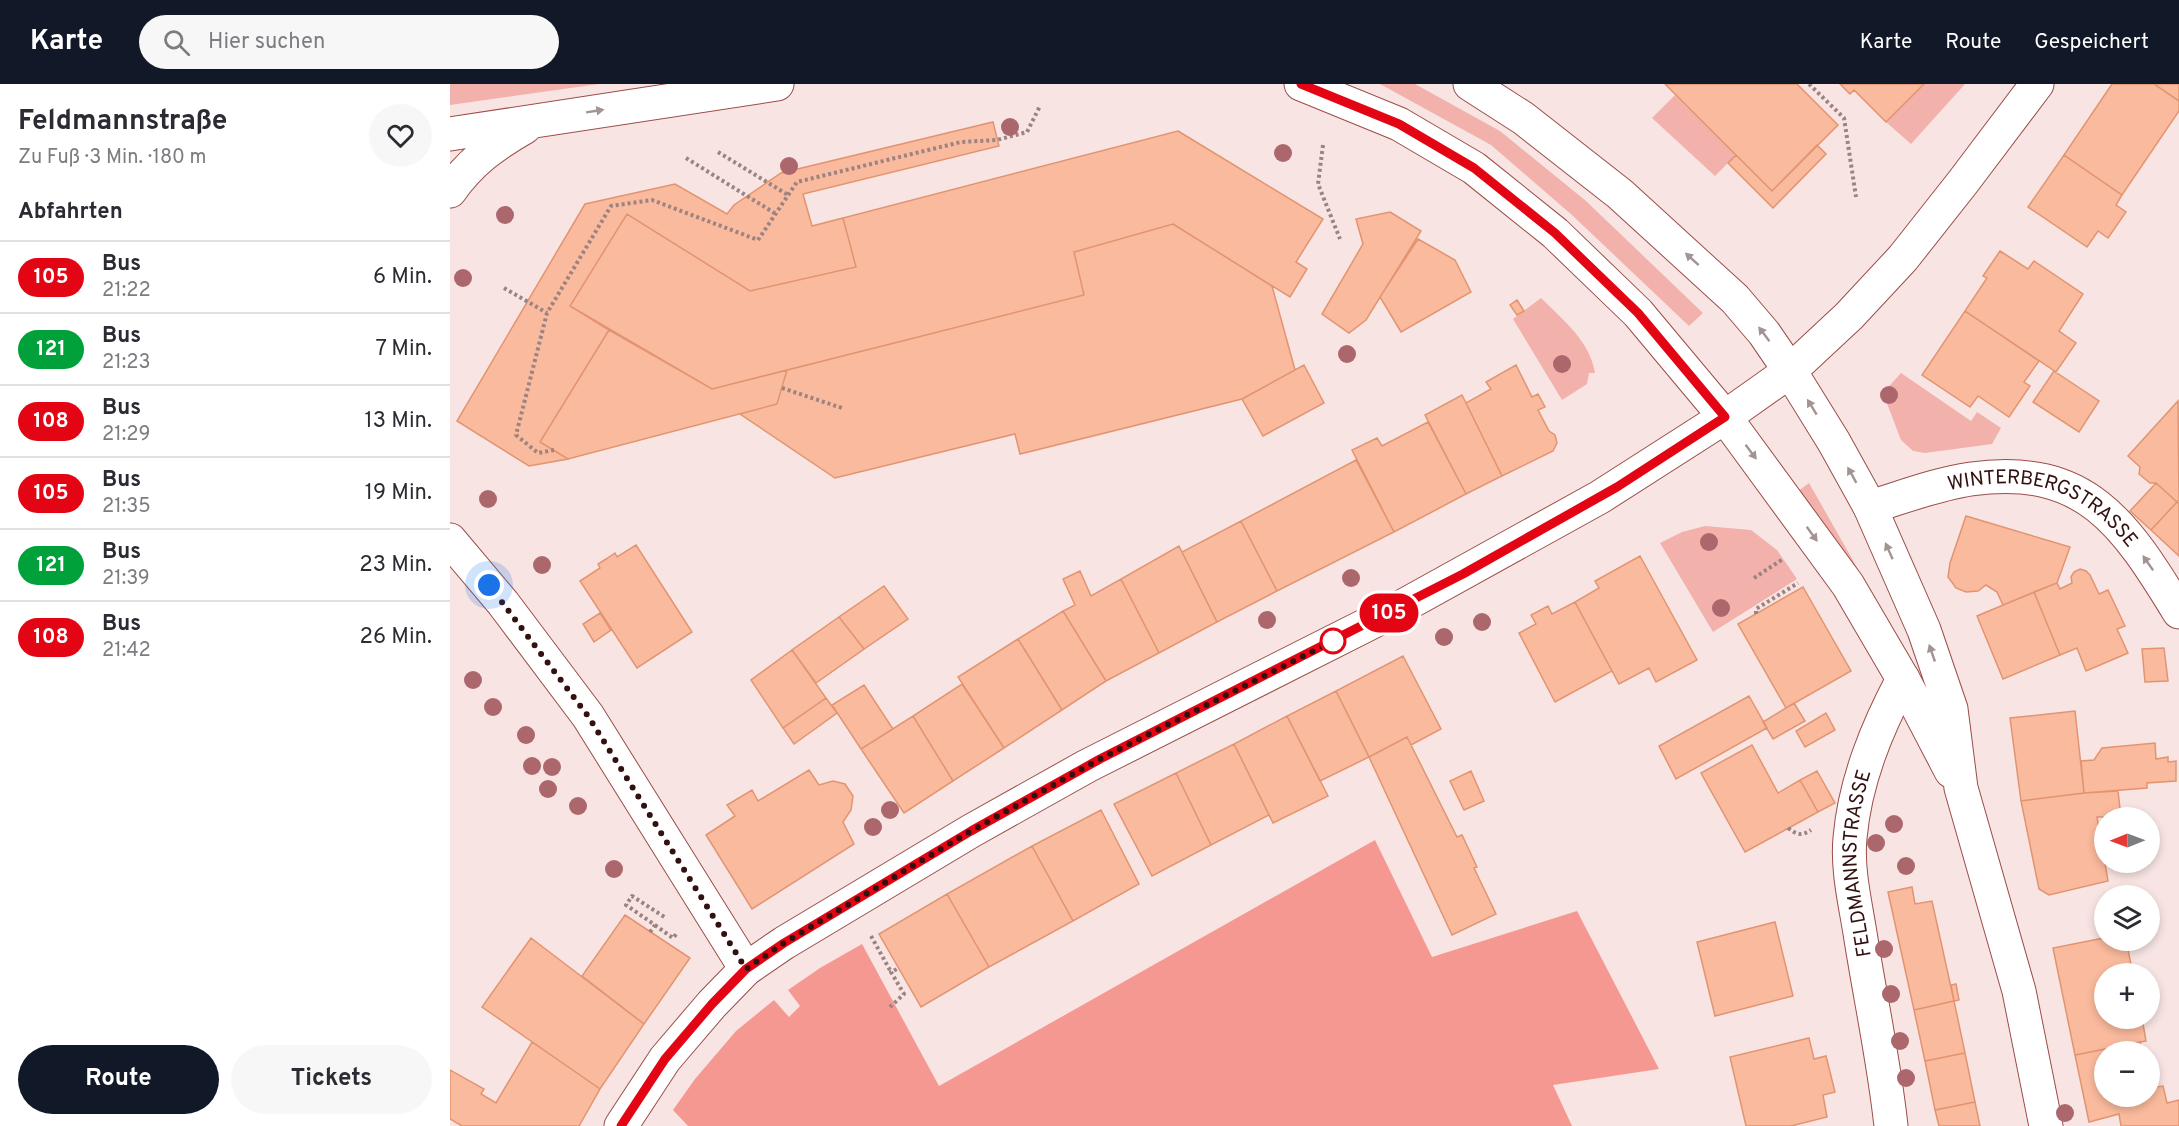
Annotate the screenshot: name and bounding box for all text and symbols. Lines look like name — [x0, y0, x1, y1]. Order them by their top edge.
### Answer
search box — [139, 15, 559, 69]
text: Karte — [30, 24, 103, 60]
icon: search — [160, 26, 193, 59]
text: Hier suchen — [208, 29, 325, 56]
text: Karte — [1860, 29, 1912, 56]
text: Route — [1945, 29, 2001, 56]
text: Gespeichert — [2034, 29, 2149, 56]
text: Feldmannstraße — [18, 104, 227, 140]
button: heart — [369, 104, 432, 167]
one-way arrow — [586, 106, 605, 115]
text: Zu Fuß · 3 Min. · 180 m — [18, 145, 206, 171]
text: Abfahrten — [18, 199, 123, 226]
text: Bus — [102, 251, 141, 278]
one-way arrow — [1685, 253, 1700, 266]
text: 105 — [33, 264, 69, 291]
text: 6 Min. — [373, 264, 432, 291]
text: 21:22 — [102, 278, 151, 304]
text: Bus — [102, 323, 141, 350]
one-way arrow — [1758, 326, 1770, 341]
text: 121 — [36, 336, 66, 363]
text: 7 Min. — [375, 336, 432, 363]
text: 21:23 — [102, 350, 150, 376]
text: Bus — [102, 395, 141, 422]
one-way arrow — [1807, 399, 1818, 415]
text: 108 — [33, 408, 69, 435]
text: 13 Min. — [365, 408, 432, 435]
text: 21:29 — [102, 422, 150, 448]
one-way arrow — [1745, 443, 1757, 459]
street label: WINTERBERGSTRASSE — [1945, 465, 2143, 553]
one-way arrow — [1847, 466, 1857, 483]
text: Bus — [102, 467, 141, 494]
text: 105 — [33, 480, 69, 507]
text: 19 Min. — [365, 480, 432, 507]
text: 21:35 — [102, 494, 151, 520]
one-way arrow — [1805, 527, 1817, 542]
text: Bus — [102, 539, 141, 566]
one-way arrow — [1885, 542, 1894, 559]
text: 121 — [36, 552, 66, 579]
text: 23 Min. — [359, 552, 432, 579]
one-way arrow — [2142, 555, 2154, 571]
text: 21:39 — [102, 566, 150, 592]
your location — [474, 570, 504, 600]
line badge: 105 — [1354, 594, 1424, 632]
text: 105 — [1371, 600, 1407, 627]
text: Bus — [102, 611, 141, 638]
text: 108 — [33, 624, 69, 651]
text: 26 Min. — [359, 624, 432, 651]
unlabelled marker — [1320, 628, 1346, 654]
text: 21:42 — [102, 638, 151, 664]
one-way arrow — [1927, 644, 1937, 662]
street label: FELDMANNSTRASSE — [1838, 767, 1879, 959]
north arrow — [2094, 807, 2160, 873]
map controls — [2094, 807, 2160, 1107]
button: layers — [2094, 885, 2160, 951]
button: + — [2094, 963, 2160, 1029]
button: − — [2094, 1041, 2160, 1107]
button: Route — [18, 1045, 219, 1114]
button: Tickets — [231, 1045, 432, 1114]

